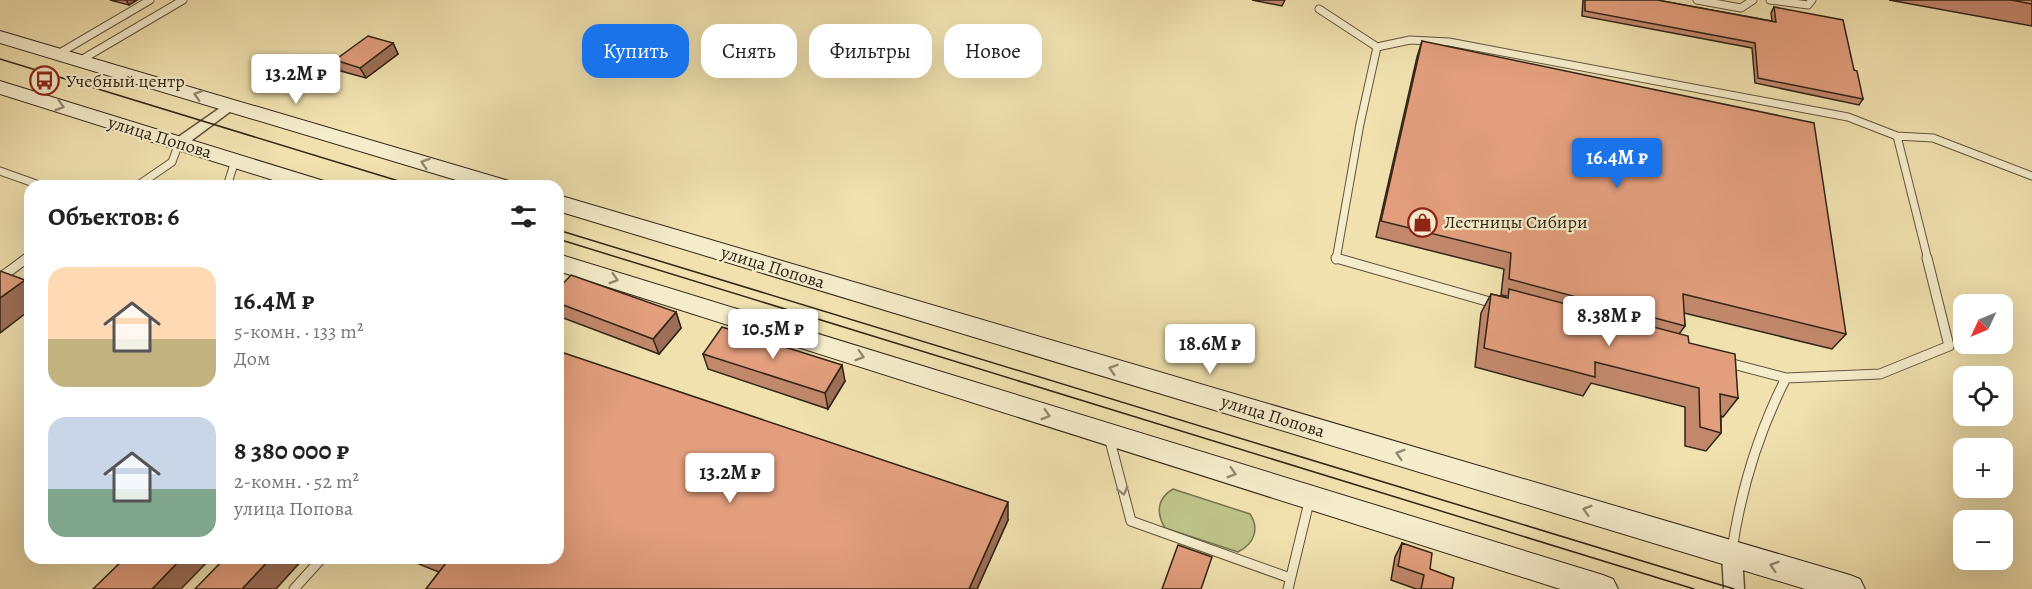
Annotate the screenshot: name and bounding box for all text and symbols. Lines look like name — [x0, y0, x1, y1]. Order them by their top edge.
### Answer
chip: Купить — [582, 24, 689, 78]
chip: Снять — [701, 24, 797, 78]
chip: Фильтры — [809, 24, 932, 78]
chip: Новое — [944, 24, 1042, 78]
pin: 13.2M ₽ — [241, 54, 351, 105]
text: 13.2M ₽ — [265, 60, 327, 87]
bus stop icon: Учебный центр — [29, 65, 61, 97]
place label: Учебный центр — [66, 69, 185, 93]
one-way arrow — [193, 90, 204, 102]
one-way arrow — [54, 99, 65, 111]
street label: улица Попова — [104, 110, 215, 164]
pin: 16.4M ₽ — [1562, 138, 1672, 189]
text: 16.4M ₽ — [1586, 144, 1648, 171]
one-way arrow — [420, 158, 431, 170]
text: Объектов: 6 — [48, 199, 179, 234]
icon: filters — [507, 200, 540, 233]
shop icon: Лестницы Сибири — [1407, 206, 1439, 238]
place label: Лестницы Сибири — [1444, 210, 1587, 234]
street label: улица Попова — [717, 240, 828, 294]
one-way arrow — [608, 272, 619, 284]
text: 16.4M ₽ — [234, 283, 314, 318]
icon: home — [96, 291, 168, 363]
north arrow — [1953, 294, 2013, 354]
map controls — [1953, 294, 2013, 570]
pin: 8.38M ₽ — [1554, 296, 1664, 347]
text: 8.38M ₽ — [1577, 302, 1641, 329]
pin: 10.5M ₽ — [718, 309, 828, 360]
text: 10.5M ₽ — [742, 315, 804, 342]
text: 5-комн. · 133 m² — [234, 318, 364, 345]
pin: 18.6M ₽ — [1155, 324, 1265, 375]
text: 18.6M ₽ — [1179, 330, 1241, 357]
text: Дом — [234, 345, 270, 372]
one-way arrow — [854, 349, 865, 362]
one-way arrow — [1108, 364, 1119, 376]
button: locate — [1953, 366, 2013, 426]
street label: улица Попова — [1217, 389, 1328, 443]
one-way arrow — [1040, 408, 1051, 420]
text: 8 380 000 ₽ — [234, 433, 349, 468]
button: + — [1953, 438, 2013, 498]
icon: home — [96, 441, 168, 513]
one-way arrow — [1395, 449, 1406, 461]
pin: 13.2M ₽ — [675, 453, 785, 504]
text: 13.2M ₽ — [699, 459, 761, 486]
one-way arrow — [1226, 466, 1237, 478]
text: 2-комн. · 52 m² — [234, 468, 359, 495]
one-way arrow — [1116, 485, 1128, 496]
text: улица Попова — [234, 495, 353, 522]
one-way arrow — [1582, 505, 1593, 517]
button: − — [1953, 510, 2013, 570]
one-way arrow — [1769, 561, 1780, 573]

